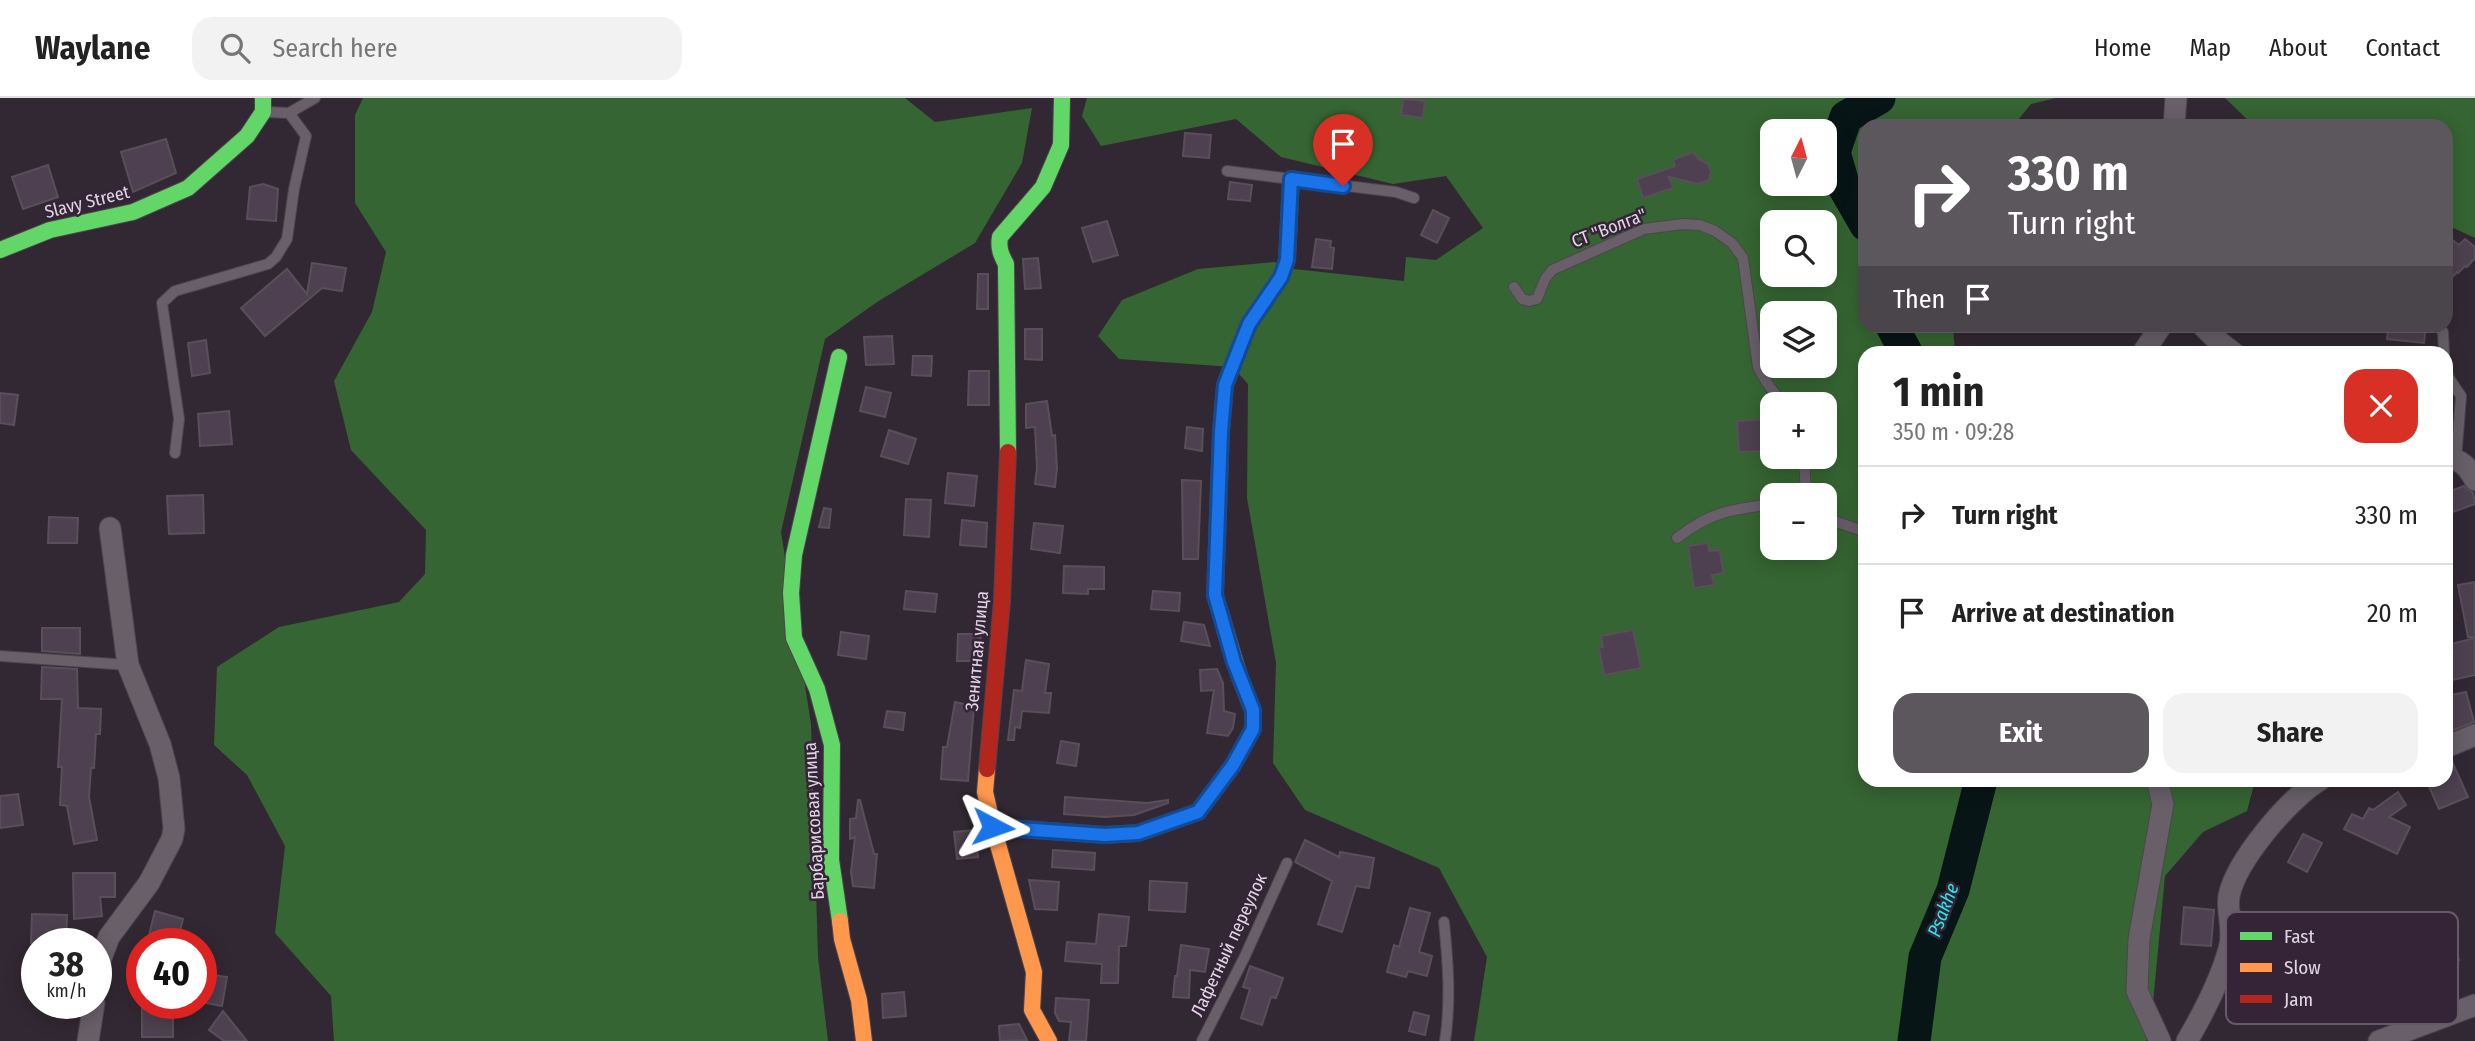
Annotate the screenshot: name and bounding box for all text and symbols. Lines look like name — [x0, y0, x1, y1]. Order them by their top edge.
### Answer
search box — [192, 17, 682, 80]
text: Waylane — [35, 28, 150, 68]
icon: search — [216, 29, 254, 67]
text: Search here — [272, 33, 398, 64]
text: Home — [2094, 34, 2151, 62]
text: Map — [2189, 34, 2231, 62]
text: About — [2269, 34, 2327, 62]
text: Contact — [2365, 34, 2440, 62]
pin — [1313, 114, 1373, 186]
north arrow — [1760, 119, 1838, 196]
map controls — [1760, 119, 1837, 560]
icon: arrive — [1324, 125, 1362, 163]
text: 330 m — [2008, 144, 2129, 203]
icon: right — [1893, 147, 1984, 238]
street label: Slavy Street — [42, 181, 132, 223]
street label: СТ "Волга" — [1568, 204, 1650, 252]
text: Turn right — [2008, 204, 2135, 242]
button: search — [1760, 210, 1837, 287]
icon: arrive — [1959, 280, 1997, 318]
text: Then — [1893, 284, 1945, 315]
button: layers — [1760, 301, 1837, 378]
text: 1 min — [1893, 367, 1984, 417]
button: close — [2344, 369, 2418, 443]
button: + — [1760, 392, 1837, 469]
text: 350 m · 09:28 — [1893, 418, 2014, 446]
button: − — [1760, 483, 1837, 560]
icon: right — [1893, 496, 1931, 534]
text: Turn right — [1952, 500, 2058, 531]
text: 330 m — [2355, 500, 2418, 531]
street label: Зенитная улица — [961, 590, 993, 712]
icon: arrive — [1893, 594, 1931, 632]
text: Arrive at destination — [1952, 598, 2175, 629]
text: 20 m — [2367, 598, 2418, 629]
button: Exit — [1893, 693, 2149, 773]
button: Share — [2163, 693, 2418, 773]
street label: Барбарисовая улица — [799, 741, 829, 900]
position arrow — [956, 790, 1030, 864]
street label: Лафетный переулок — [1186, 869, 1272, 1020]
water label: Psakhe — [1922, 880, 1964, 940]
legend — [2226, 912, 2458, 1024]
text: Fast — [2284, 925, 2315, 948]
speed limit sign: 40 — [126, 928, 217, 1019]
text: 38 — [49, 943, 84, 985]
text: Slow — [2284, 956, 2321, 979]
text: km/h — [46, 980, 87, 1002]
text: Jam — [2284, 988, 2313, 1011]

